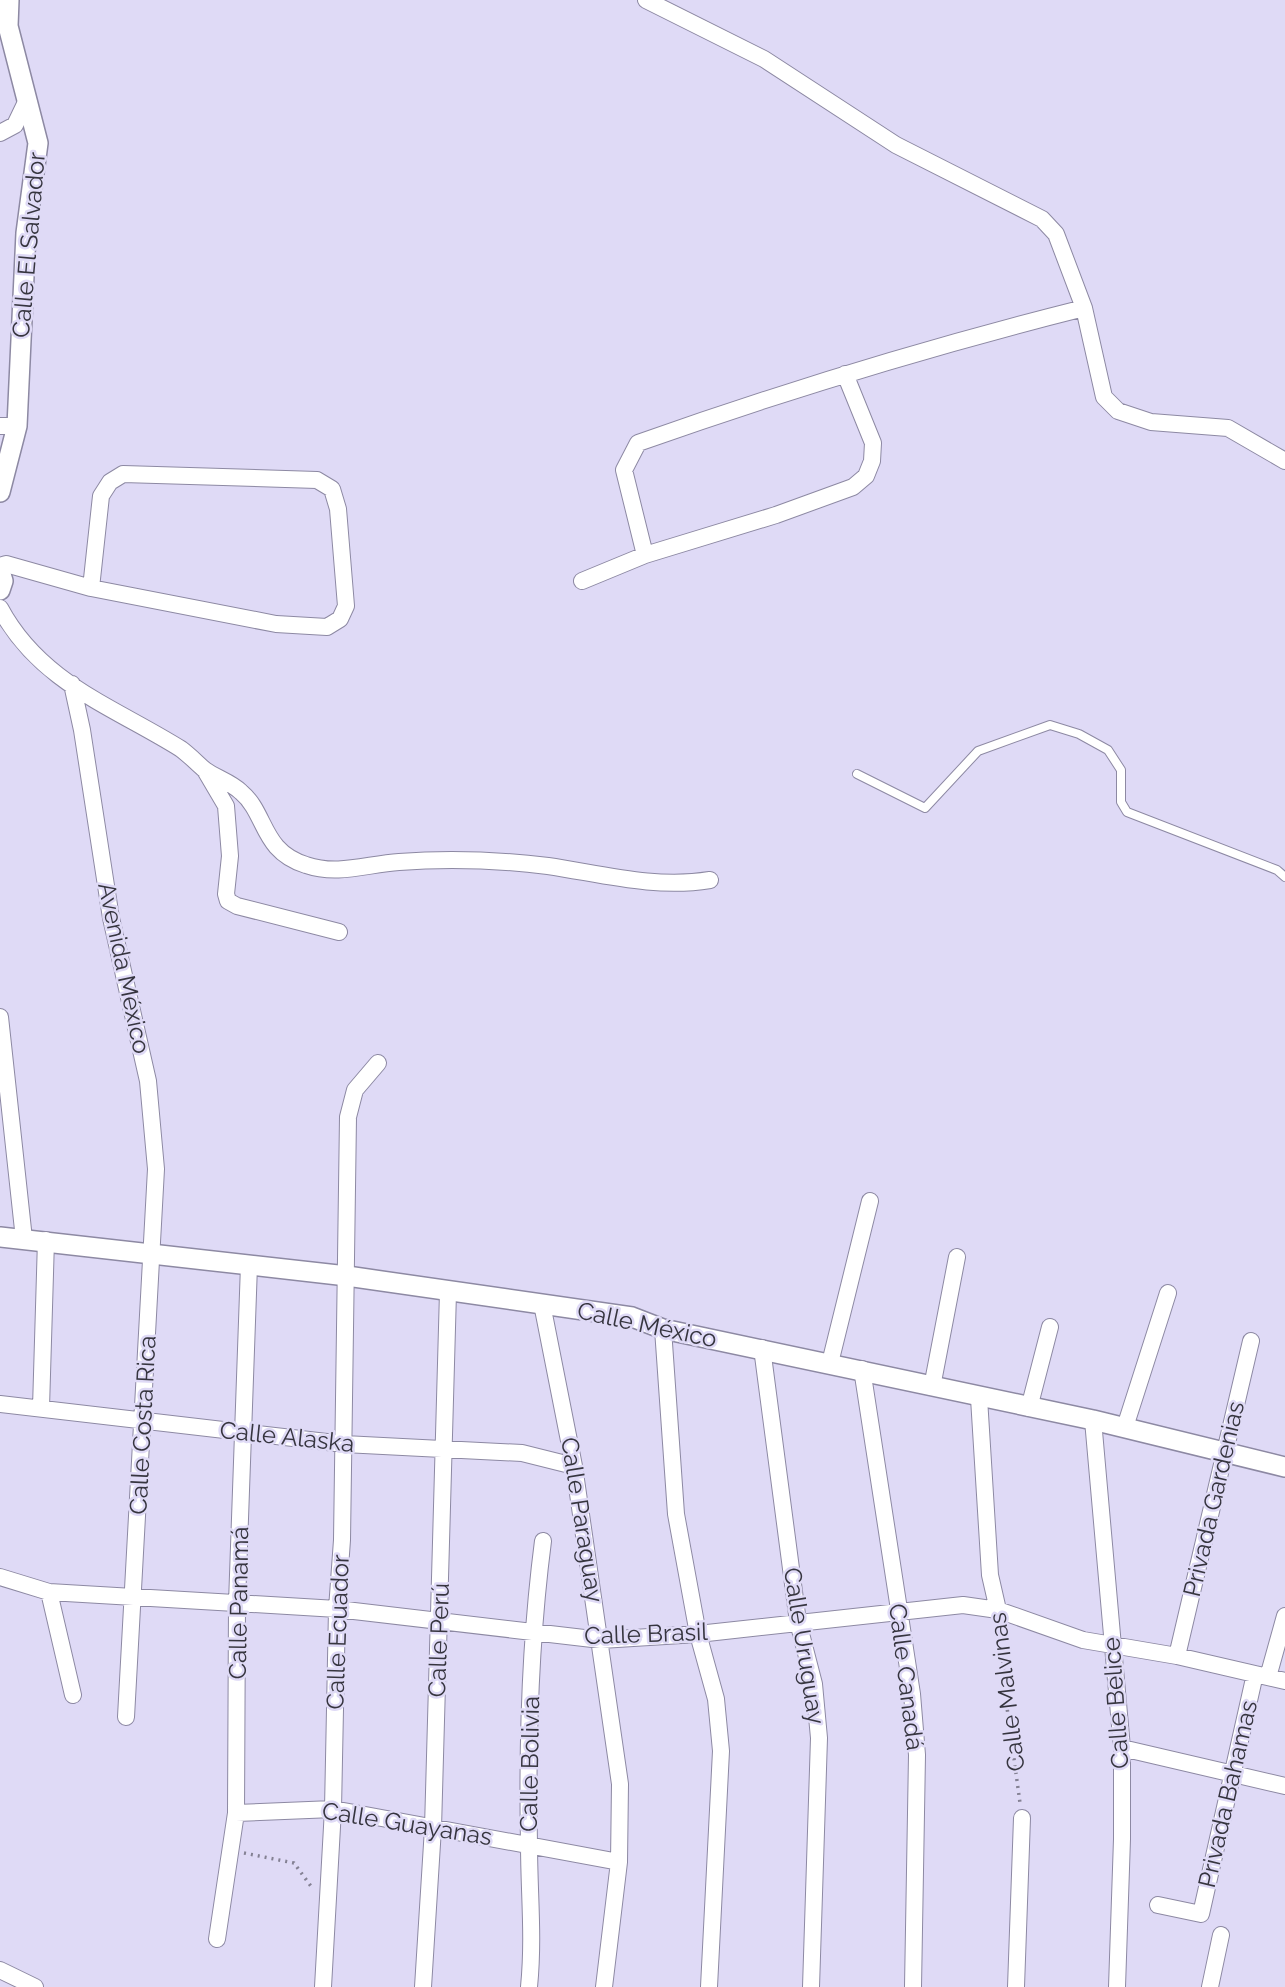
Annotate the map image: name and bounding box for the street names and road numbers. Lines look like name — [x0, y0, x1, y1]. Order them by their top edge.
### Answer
street label: Calle El Salvador — [6, 150, 51, 339]
street label: Avenida México — [92, 880, 157, 1056]
street label: Calle México — [575, 1296, 720, 1353]
street label: Calle Costa Rica — [123, 1335, 162, 1515]
street label: Privada Gardenias — [1177, 1398, 1250, 1599]
street label: Calle Alaska — [218, 1415, 356, 1458]
street label: Calle Paraguay — [555, 1435, 610, 1605]
street label: Calle Panamá — [223, 1526, 254, 1680]
street label: Calle Ecuador — [320, 1553, 355, 1710]
street label: Calle Uruguay — [778, 1565, 831, 1726]
street label: Calle Perú — [422, 1582, 455, 1698]
street label: Calle Canadá — [883, 1602, 930, 1752]
street label: Calle Malvinas — [982, 1611, 1031, 1773]
street label: Calle Brasil — [584, 1617, 709, 1650]
street label: Calle Belice — [1096, 1636, 1135, 1770]
street label: Calle Bolivia — [514, 1696, 545, 1832]
street label: Privada Bahamas — [1192, 1698, 1263, 1890]
street label: Calle Guayanas — [320, 1796, 494, 1851]

